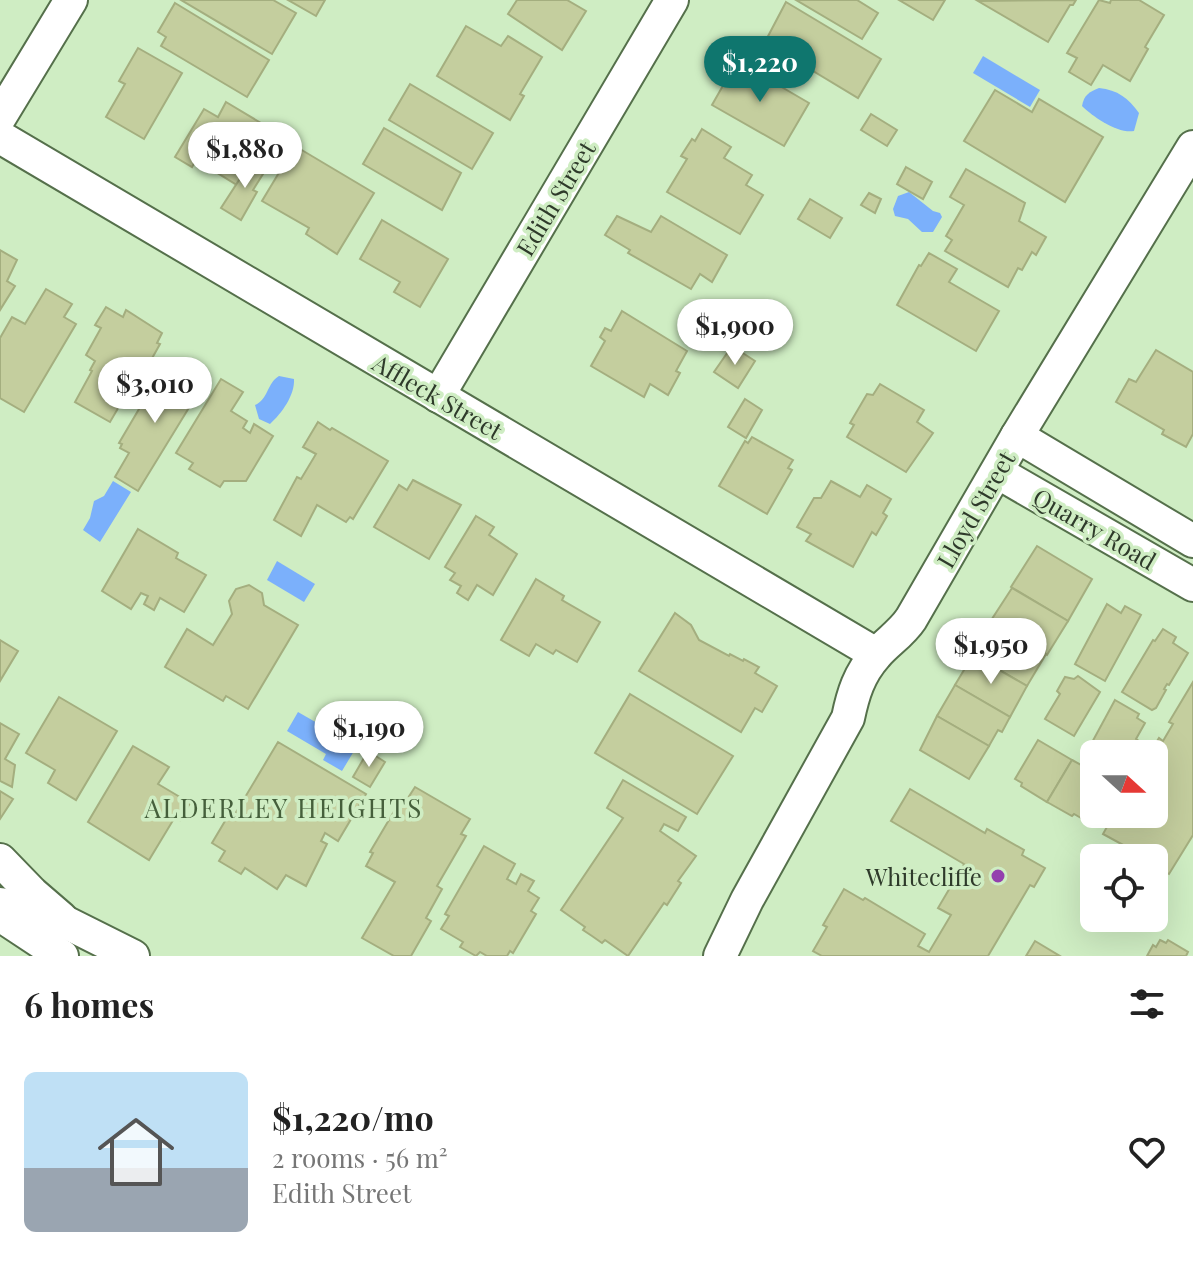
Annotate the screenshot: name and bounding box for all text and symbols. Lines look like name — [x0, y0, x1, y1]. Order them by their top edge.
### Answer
pin: $1,220 — [695, 36, 825, 104]
text: $1,220 — [722, 44, 798, 79]
pin: $1,880 — [180, 122, 310, 190]
text: $1,880 — [206, 130, 284, 165]
street label: Edith Street — [508, 134, 602, 261]
pin: $1,900 — [670, 299, 800, 367]
text: $1,900 — [695, 307, 775, 342]
street label: Affleck Street — [367, 345, 509, 446]
pin: $3,010 — [90, 357, 220, 425]
text: $3,010 — [116, 365, 194, 400]
street label: Lloyd Street — [929, 444, 1022, 573]
street label: Quarry Road — [1028, 480, 1162, 576]
pin: $1,950 — [926, 618, 1056, 686]
text: $1,950 — [954, 626, 1028, 661]
pin: $1,190 — [304, 701, 434, 769]
text: $1,190 — [332, 709, 406, 744]
north arrow — [1080, 740, 1168, 828]
map controls — [1080, 740, 1168, 932]
district label: ALDERLEY HEIGHTS — [144, 790, 423, 825]
button: locate — [1080, 844, 1168, 932]
place label: Whitecliffe — [865, 860, 982, 892]
marker: Whitecliffe — [989, 867, 1007, 885]
text: 6 homes — [24, 981, 154, 1027]
icon: filters — [1125, 982, 1169, 1026]
text: $1,220/mo — [272, 1094, 434, 1140]
icon: home — [88, 1104, 184, 1200]
icon: heart — [1125, 1130, 1169, 1174]
text: 2 rooms · 56 m² — [272, 1140, 448, 1175]
text: Edith Street — [272, 1175, 411, 1210]

